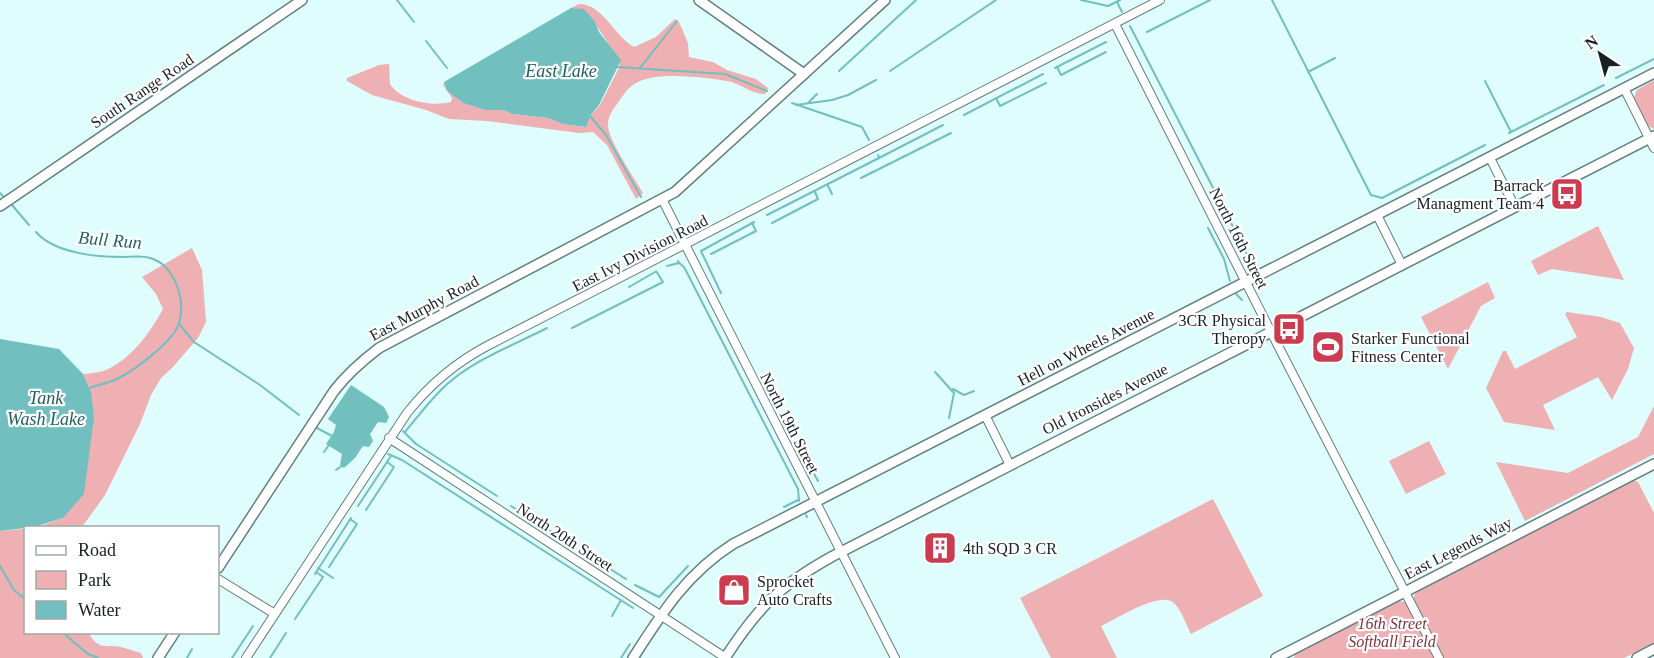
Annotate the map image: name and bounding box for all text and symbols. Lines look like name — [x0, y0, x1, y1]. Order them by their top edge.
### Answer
north arrow — [1570, 24, 1630, 84]
text: N — [1582, 32, 1602, 53]
street label: South Range Road — [88, 50, 197, 132]
water label: East Lake — [524, 61, 597, 81]
bus stop icon: Barrack Managment Team 4 — [1549, 176, 1585, 212]
place label: Barrack Managment Team 4 — [1417, 177, 1544, 213]
street label: North 16th Street — [1206, 185, 1272, 292]
street label: East Ivy Division Road — [569, 211, 711, 295]
water label: Bull Run — [77, 227, 143, 253]
street label: East Murphy Road — [367, 272, 482, 345]
street label: Hell on Wheels Avenue — [1015, 305, 1157, 389]
bus stop icon: 3CR Physical Theropy — [1271, 311, 1307, 347]
place label: 3CR Physical Theropy — [1178, 312, 1267, 348]
sports icon: Starker Functional Fitness Center — [1310, 329, 1346, 365]
place label: Starker Functional Fitness Center — [1351, 330, 1470, 365]
street label: Old Ironsides Avenue — [1040, 360, 1170, 438]
street label: North 19th Street — [757, 370, 823, 477]
water label: Tank Wash Lake — [7, 388, 85, 429]
street label: North 20th Street — [514, 500, 617, 575]
street label: East Legends Way — [1401, 514, 1515, 583]
legend — [24, 526, 219, 634]
building icon: 4th SQD 3 CR — [922, 530, 958, 566]
text: Road — [78, 540, 116, 560]
place label: 4th SQD 3 CR — [963, 540, 1057, 557]
text: Park — [78, 570, 111, 590]
shop icon: Sprocket Auto Crafts — [716, 572, 752, 608]
place label: Sprocket Auto Crafts — [757, 573, 832, 608]
text: Water — [78, 600, 121, 620]
park label: 16th Street Softball Field — [1348, 615, 1437, 651]

